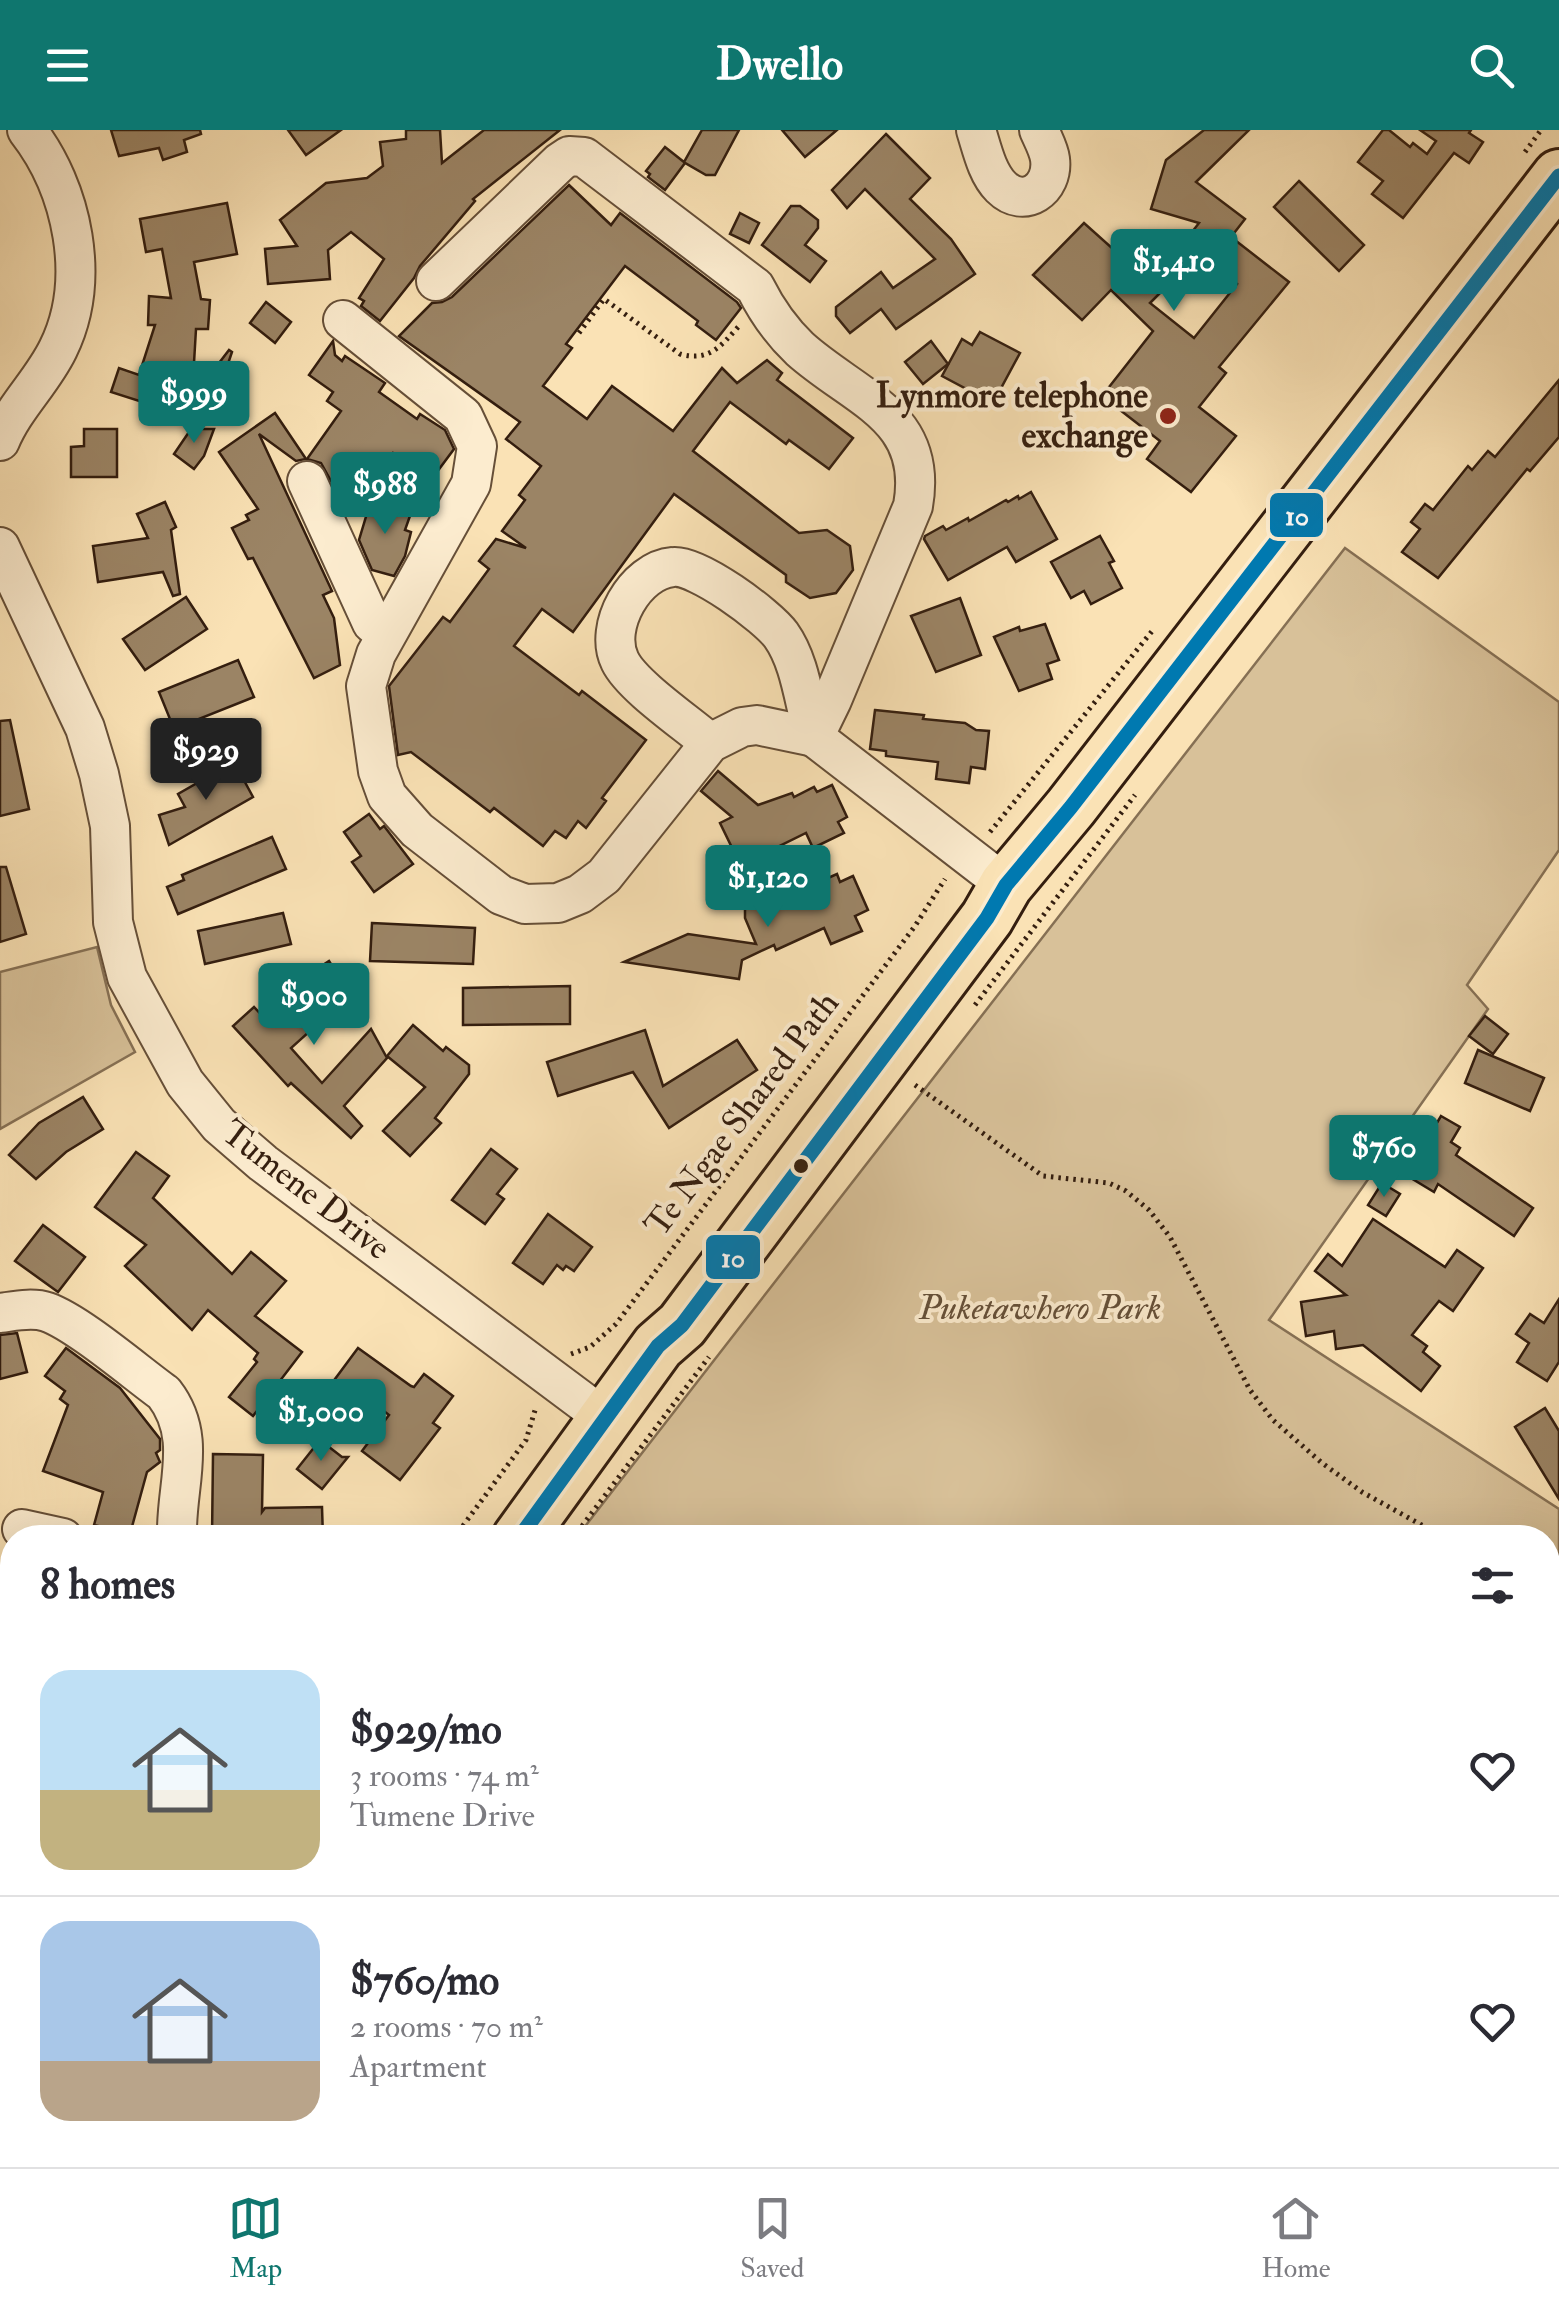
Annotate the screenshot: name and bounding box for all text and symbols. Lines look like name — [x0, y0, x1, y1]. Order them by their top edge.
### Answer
text: Dwello — [716, 37, 843, 93]
icon: menu — [40, 38, 95, 93]
icon: search — [1464, 38, 1519, 93]
pin: $1,410 — [1093, 229, 1255, 314]
text: $1,410 — [1133, 241, 1215, 281]
pin: $999 — [135, 361, 253, 446]
text: $999 — [160, 373, 228, 413]
place label: Lynmore telephone exchange — [876, 374, 1148, 458]
marker: Lynmore telephone exchange — [1157, 405, 1179, 427]
pin: $988 — [326, 452, 444, 537]
text: $988 — [353, 464, 417, 504]
line badge: 10 — [1268, 491, 1325, 539]
text: 10 — [1285, 499, 1309, 534]
pin: $929 — [147, 718, 265, 803]
text: $929 — [172, 730, 240, 770]
pin: $1,120 — [687, 845, 849, 930]
text: $1,120 — [727, 857, 809, 897]
pin: $900 — [255, 963, 373, 1048]
text: $900 — [280, 975, 348, 1015]
street label: Te Ngae Shared Path — [635, 983, 849, 1245]
street label: Tumene Drive — [213, 1110, 399, 1270]
pin: $760 — [1325, 1115, 1443, 1200]
text: $760 — [1351, 1127, 1417, 1167]
unlabelled marker — [791, 1156, 811, 1176]
line badge: 10 — [704, 1233, 762, 1281]
text: 10 — [721, 1241, 745, 1276]
park label: Puketawhero Park — [917, 1286, 1162, 1330]
pin: $1,000 — [240, 1379, 402, 1464]
text: $1,000 — [278, 1391, 364, 1431]
icon: filters — [1465, 1558, 1520, 1613]
text: 8 homes — [40, 1559, 175, 1611]
text: $929/mo — [350, 1704, 502, 1756]
icon: home — [120, 1710, 240, 1830]
icon: heart — [1465, 1743, 1520, 1798]
text: 3 rooms · 74 m² — [350, 1756, 539, 1796]
text: Tumene Drive — [350, 1796, 535, 1836]
text: $760/mo — [350, 1955, 499, 2007]
icon: home — [120, 1961, 240, 2081]
icon: heart — [1465, 1994, 1520, 2049]
text: 2 rooms · 70 m² — [350, 2007, 543, 2047]
text: Apartment — [350, 2047, 487, 2087]
tab: Map — [228, 2191, 283, 2286]
tab: Saved — [740, 2191, 804, 2286]
tab: Home — [1261, 2191, 1331, 2286]

